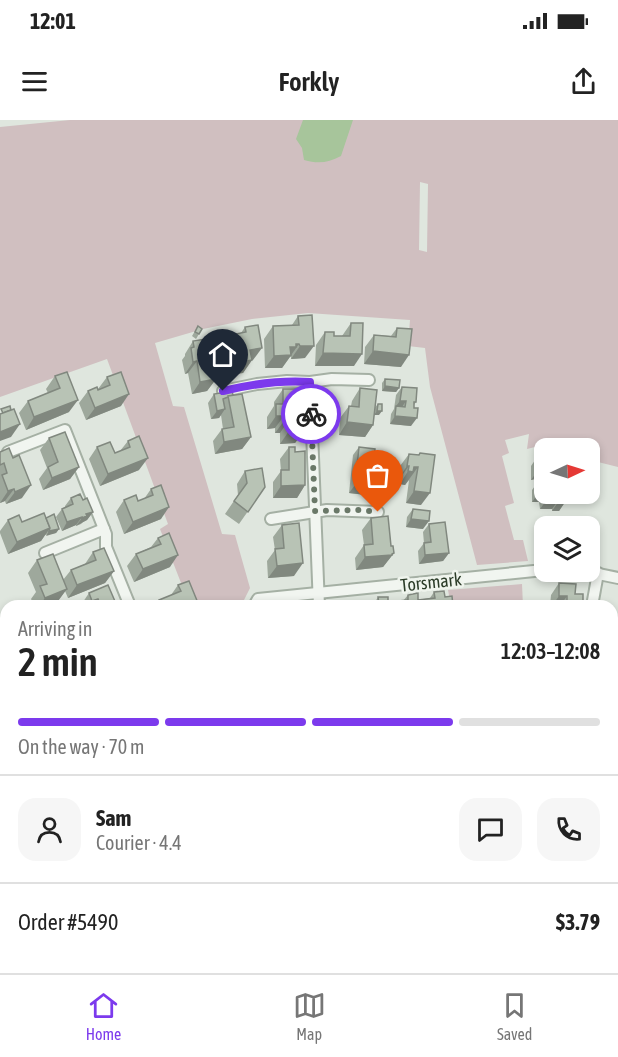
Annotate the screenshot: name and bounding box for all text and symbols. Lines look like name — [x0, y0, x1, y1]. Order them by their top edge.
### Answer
text: 12:01 — [30, 8, 76, 34]
icon: menu — [18, 65, 51, 98]
icon: share — [567, 65, 600, 98]
text: Forkly — [279, 66, 339, 97]
pin — [197, 329, 248, 391]
icon: home — [206, 338, 239, 371]
courier — [281, 384, 341, 444]
icon: bike — [295, 398, 328, 431]
north arrow — [534, 438, 600, 504]
map controls — [534, 438, 600, 582]
pin — [352, 450, 403, 512]
icon: bag — [361, 459, 394, 492]
button: layers — [534, 516, 600, 582]
street label: Torsmark — [399, 568, 463, 596]
text: Arriving in — [18, 617, 92, 640]
text: 12:03–12:08 — [501, 638, 600, 664]
text: 2 min — [18, 640, 98, 684]
text: On the way · 70 m — [18, 735, 144, 758]
button: person — [18, 798, 81, 861]
button: chat — [459, 798, 522, 861]
button: phone — [537, 798, 600, 861]
text: Sam — [96, 805, 131, 831]
text: Courier · 4.4 — [96, 831, 182, 854]
text: Order #5490 — [18, 909, 118, 935]
text: $3.79 — [556, 909, 600, 935]
tab: Home — [86, 989, 121, 1043]
tab: Map — [293, 989, 326, 1043]
tab: Saved — [497, 989, 532, 1043]

